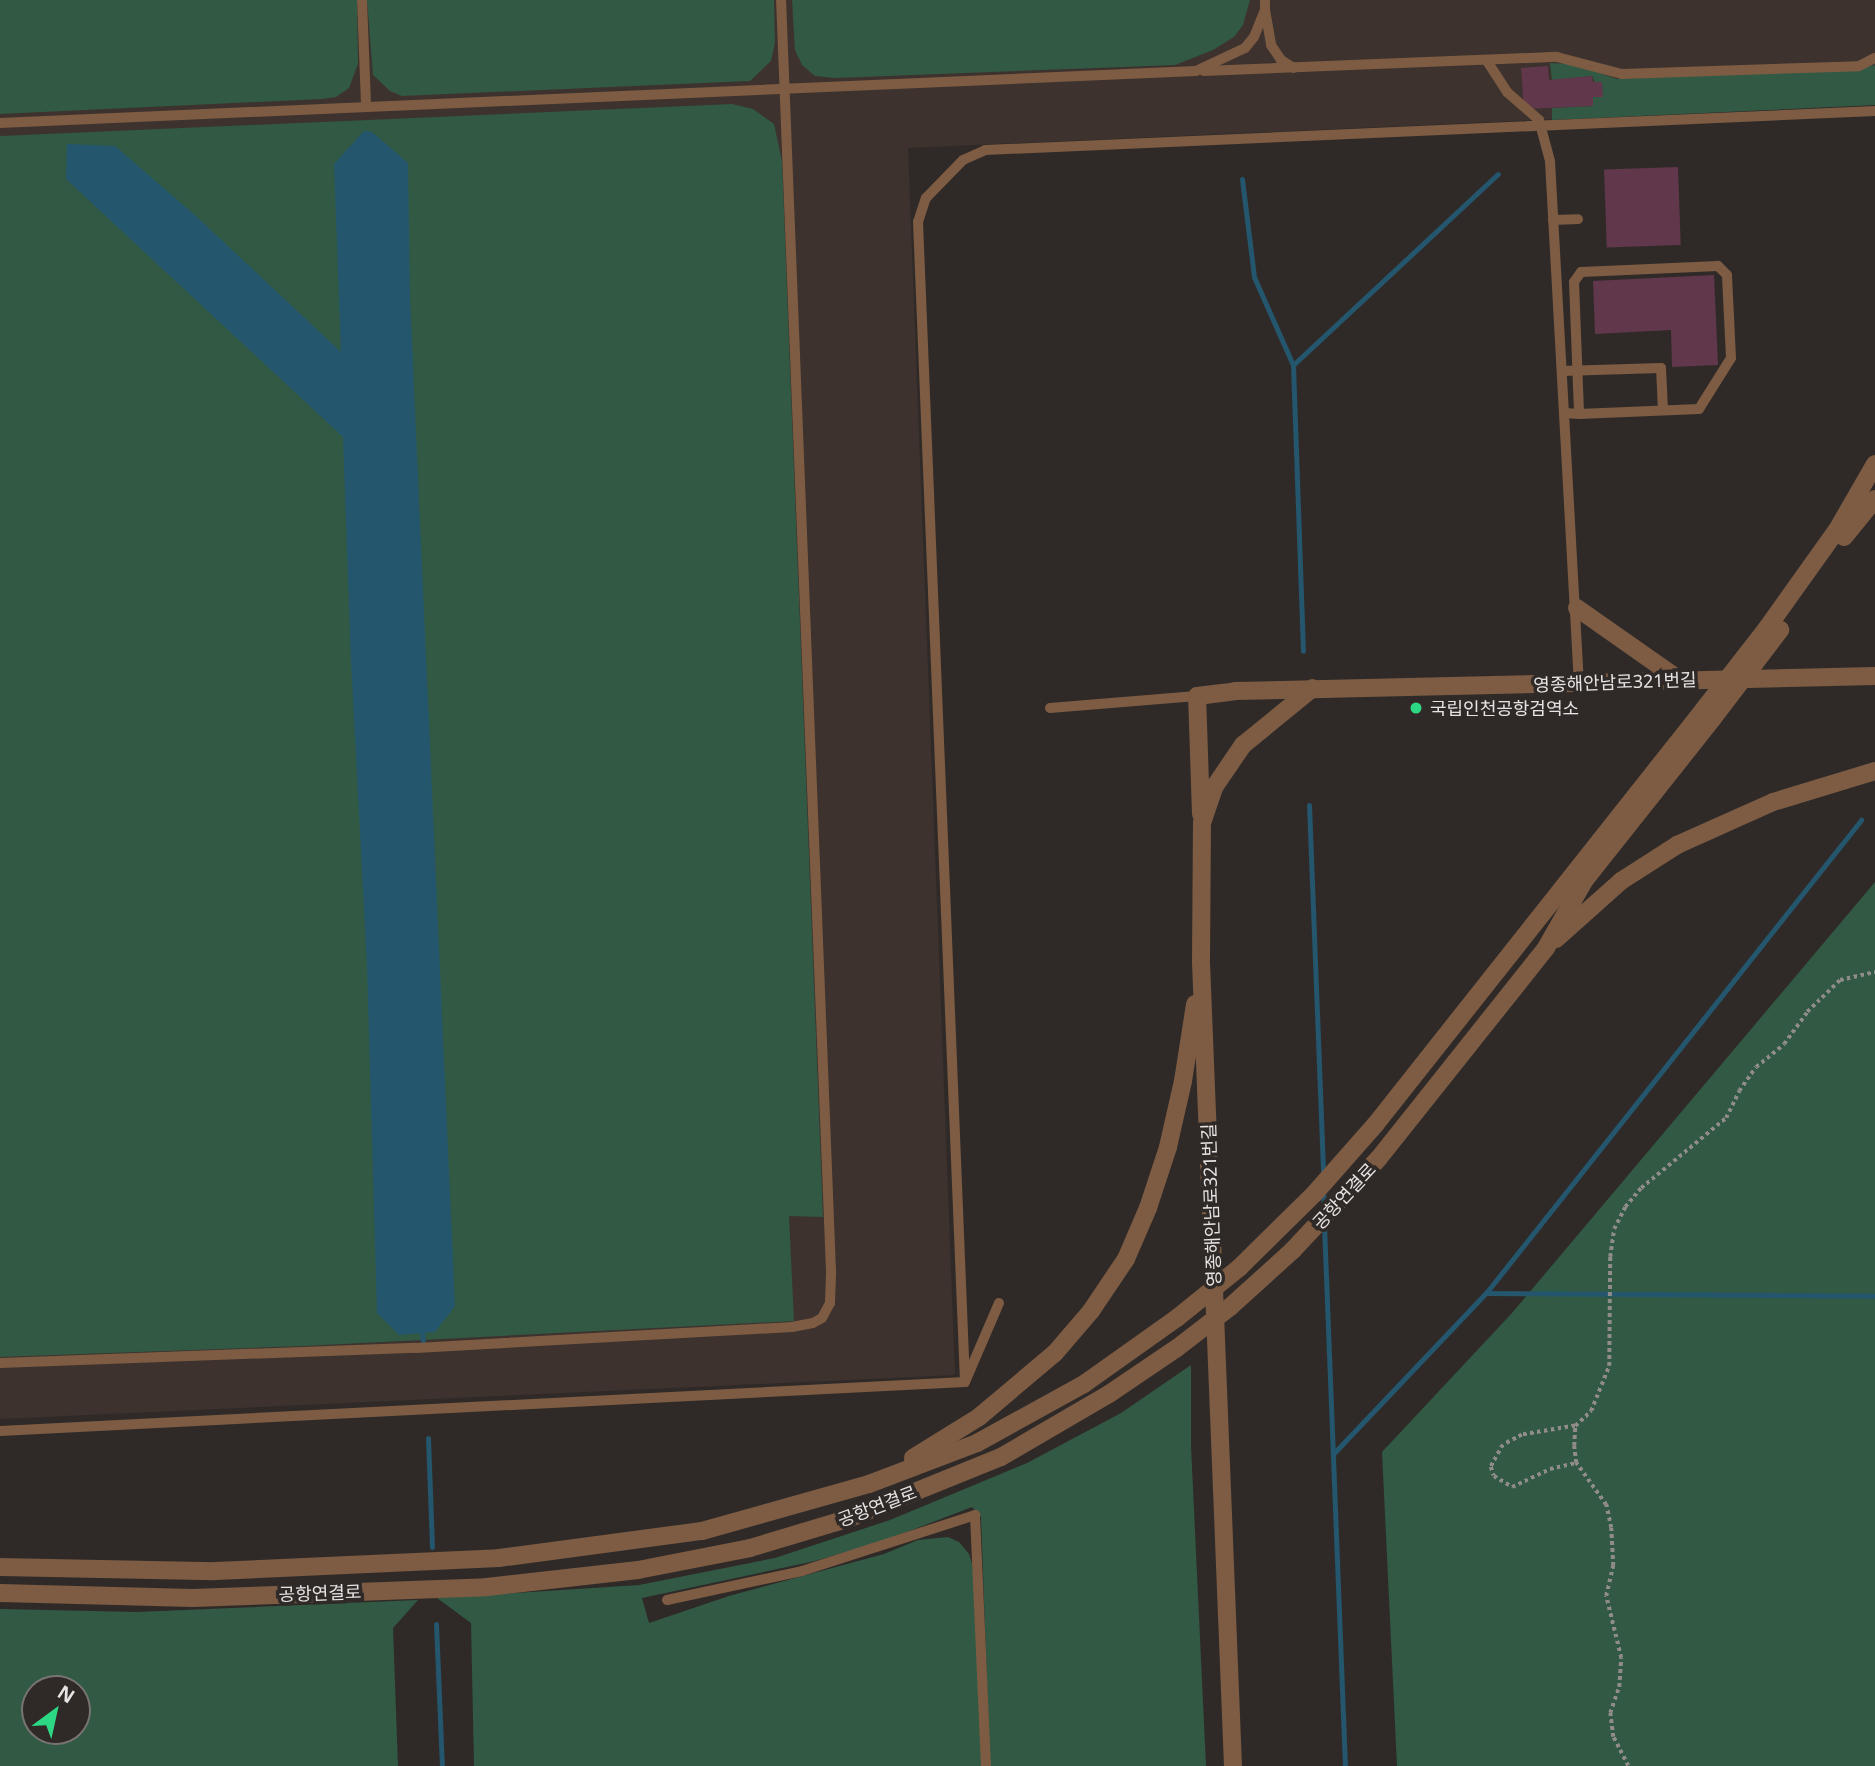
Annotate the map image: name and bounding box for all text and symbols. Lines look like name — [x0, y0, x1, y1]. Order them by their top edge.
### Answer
street label: 영종해안남로321번길 — [1533, 668, 1697, 696]
place label: 국립인천공항검역소 — [1430, 697, 1579, 719]
marker: 국립인천공항검역소 — [1408, 700, 1424, 716]
street label: 영종해안남로321번길 — [1197, 1123, 1225, 1287]
street label: 공항연결로 — [1308, 1158, 1380, 1234]
street label: 공항연결로 — [834, 1481, 920, 1531]
street label: 공항연결로 — [278, 1581, 362, 1605]
north arrow — [21, 1675, 91, 1745]
text: N — [53, 1679, 80, 1709]

